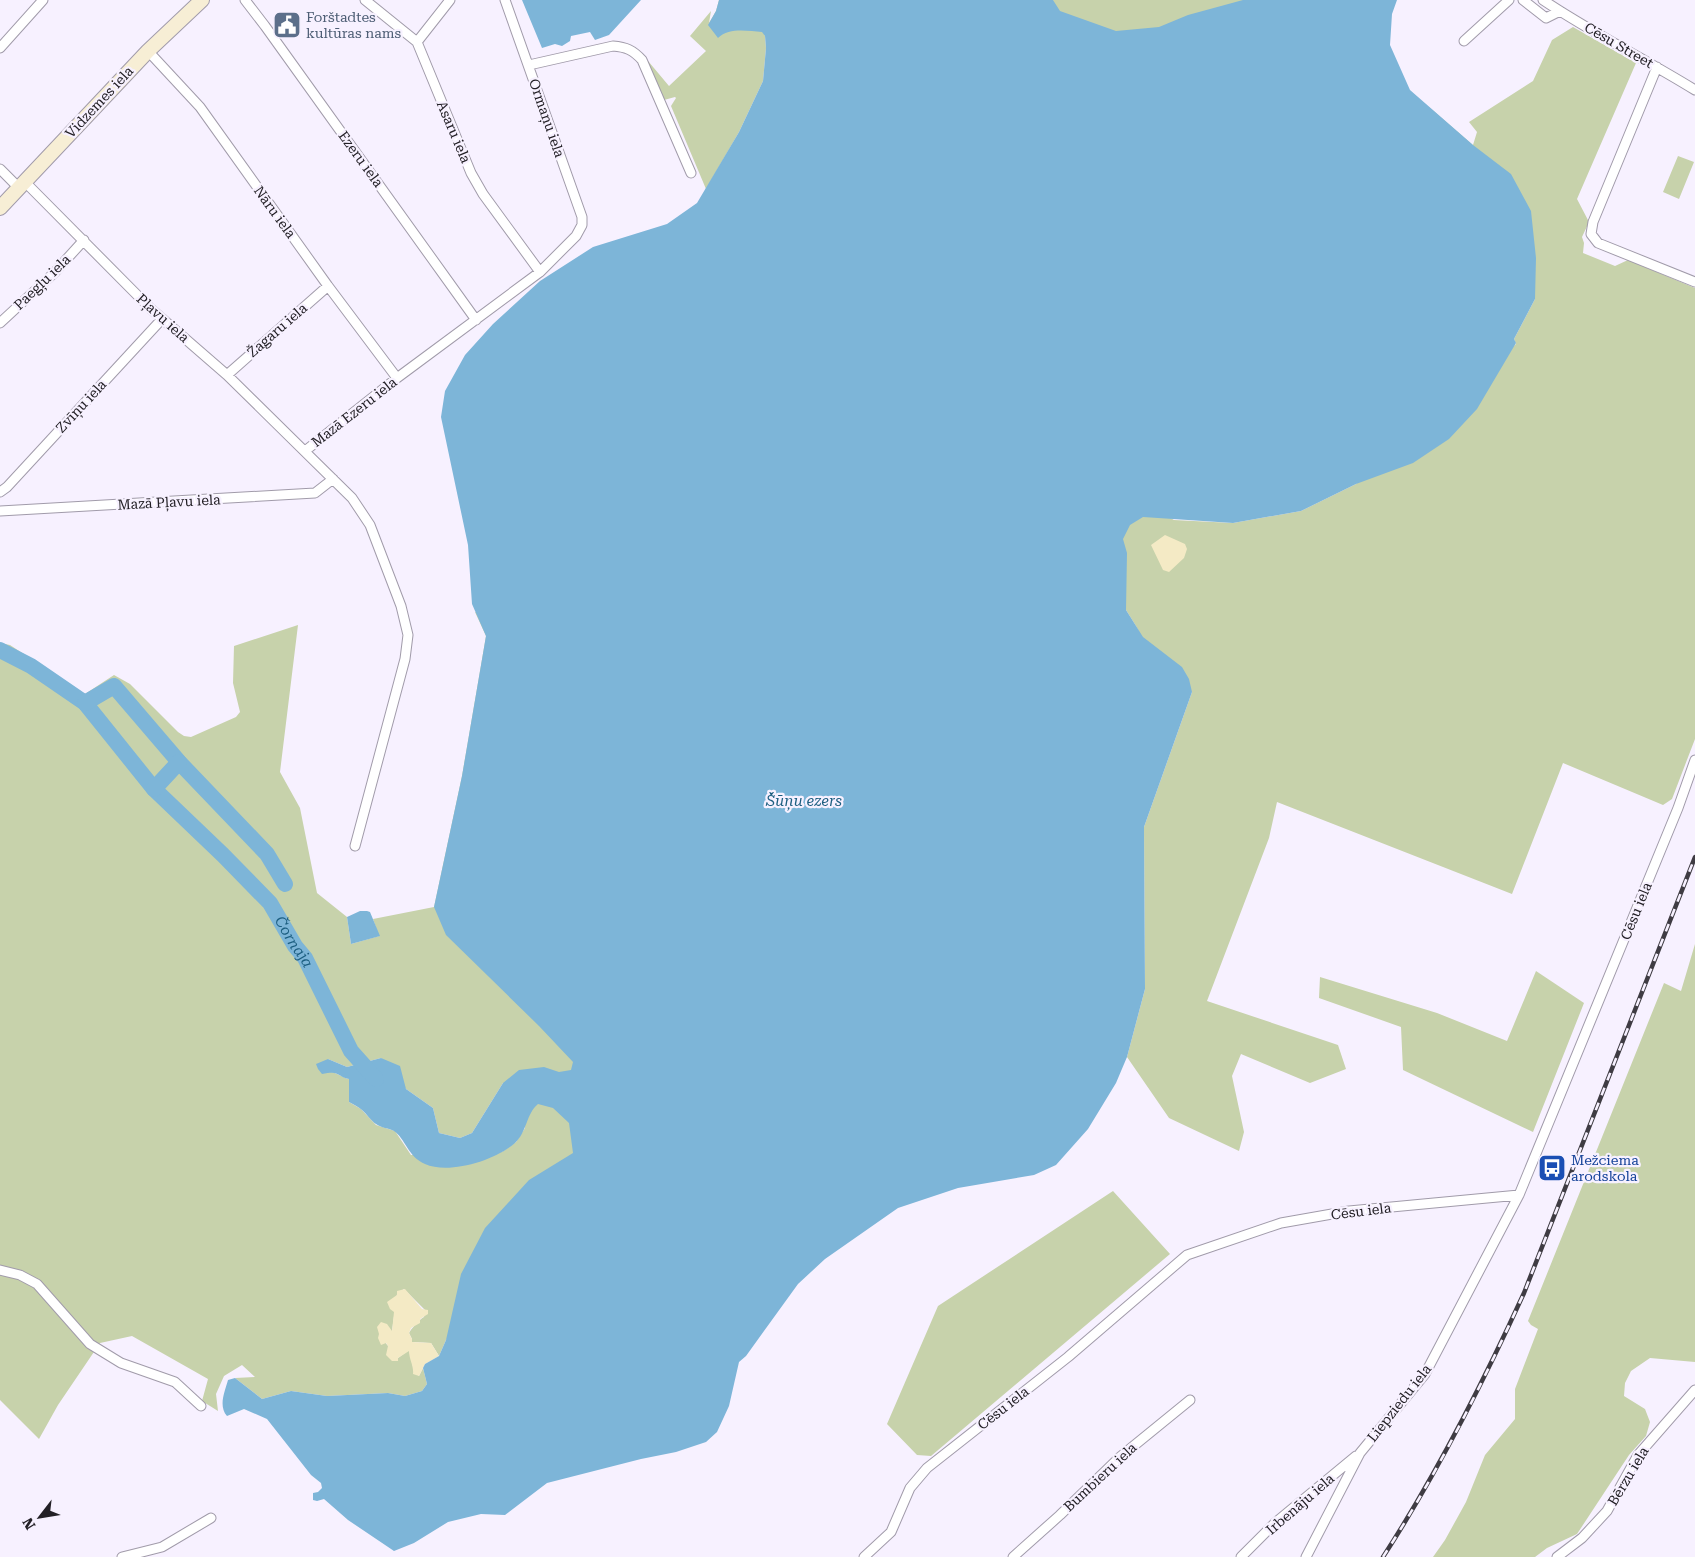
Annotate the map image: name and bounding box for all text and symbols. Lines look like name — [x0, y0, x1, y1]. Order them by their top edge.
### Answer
place label: Forštadtes kultūras nams — [306, 9, 402, 41]
public building icon: Forštadtes kultūras nams — [272, 10, 302, 40]
street label: Cēsu Street — [1582, 19, 1656, 71]
street label: Vidzemes iela — [62, 63, 137, 141]
street label: Ormaņu iela — [525, 76, 568, 160]
street label: Asaru iela — [434, 98, 474, 166]
street label: Ezeru iela — [335, 128, 387, 190]
street label: Nāru iela — [251, 183, 300, 242]
street label: Paegļu iela — [10, 251, 75, 314]
street label: Pļavu iela — [133, 290, 193, 347]
street label: Žagaru iela — [244, 300, 310, 360]
street label: Mazā Ezeru iela — [308, 374, 400, 450]
street label: Zvīņu iela — [53, 376, 110, 436]
street label: Mazā Pļavu iela — [117, 491, 222, 514]
water label: Šūņu ezers — [765, 792, 842, 811]
street label: Cēsu iela — [1617, 880, 1655, 942]
water label: Čornaja — [271, 913, 317, 970]
place label: Mežciema arodskola — [1571, 1152, 1639, 1184]
bus stop icon: Mežciema arodskola — [1537, 1153, 1567, 1183]
street label: Cēsu iela — [1330, 1199, 1392, 1223]
street label: Liepziedu iela — [1364, 1361, 1434, 1445]
street label: Cēsu iela — [974, 1383, 1032, 1433]
street label: Bumbieru iela — [1060, 1439, 1140, 1515]
street label: Bērzu iela — [1604, 1443, 1652, 1508]
street label: Irbenāju iela — [1263, 1470, 1338, 1538]
north arrow — [15, 1492, 65, 1542]
text: N — [19, 1515, 38, 1532]

